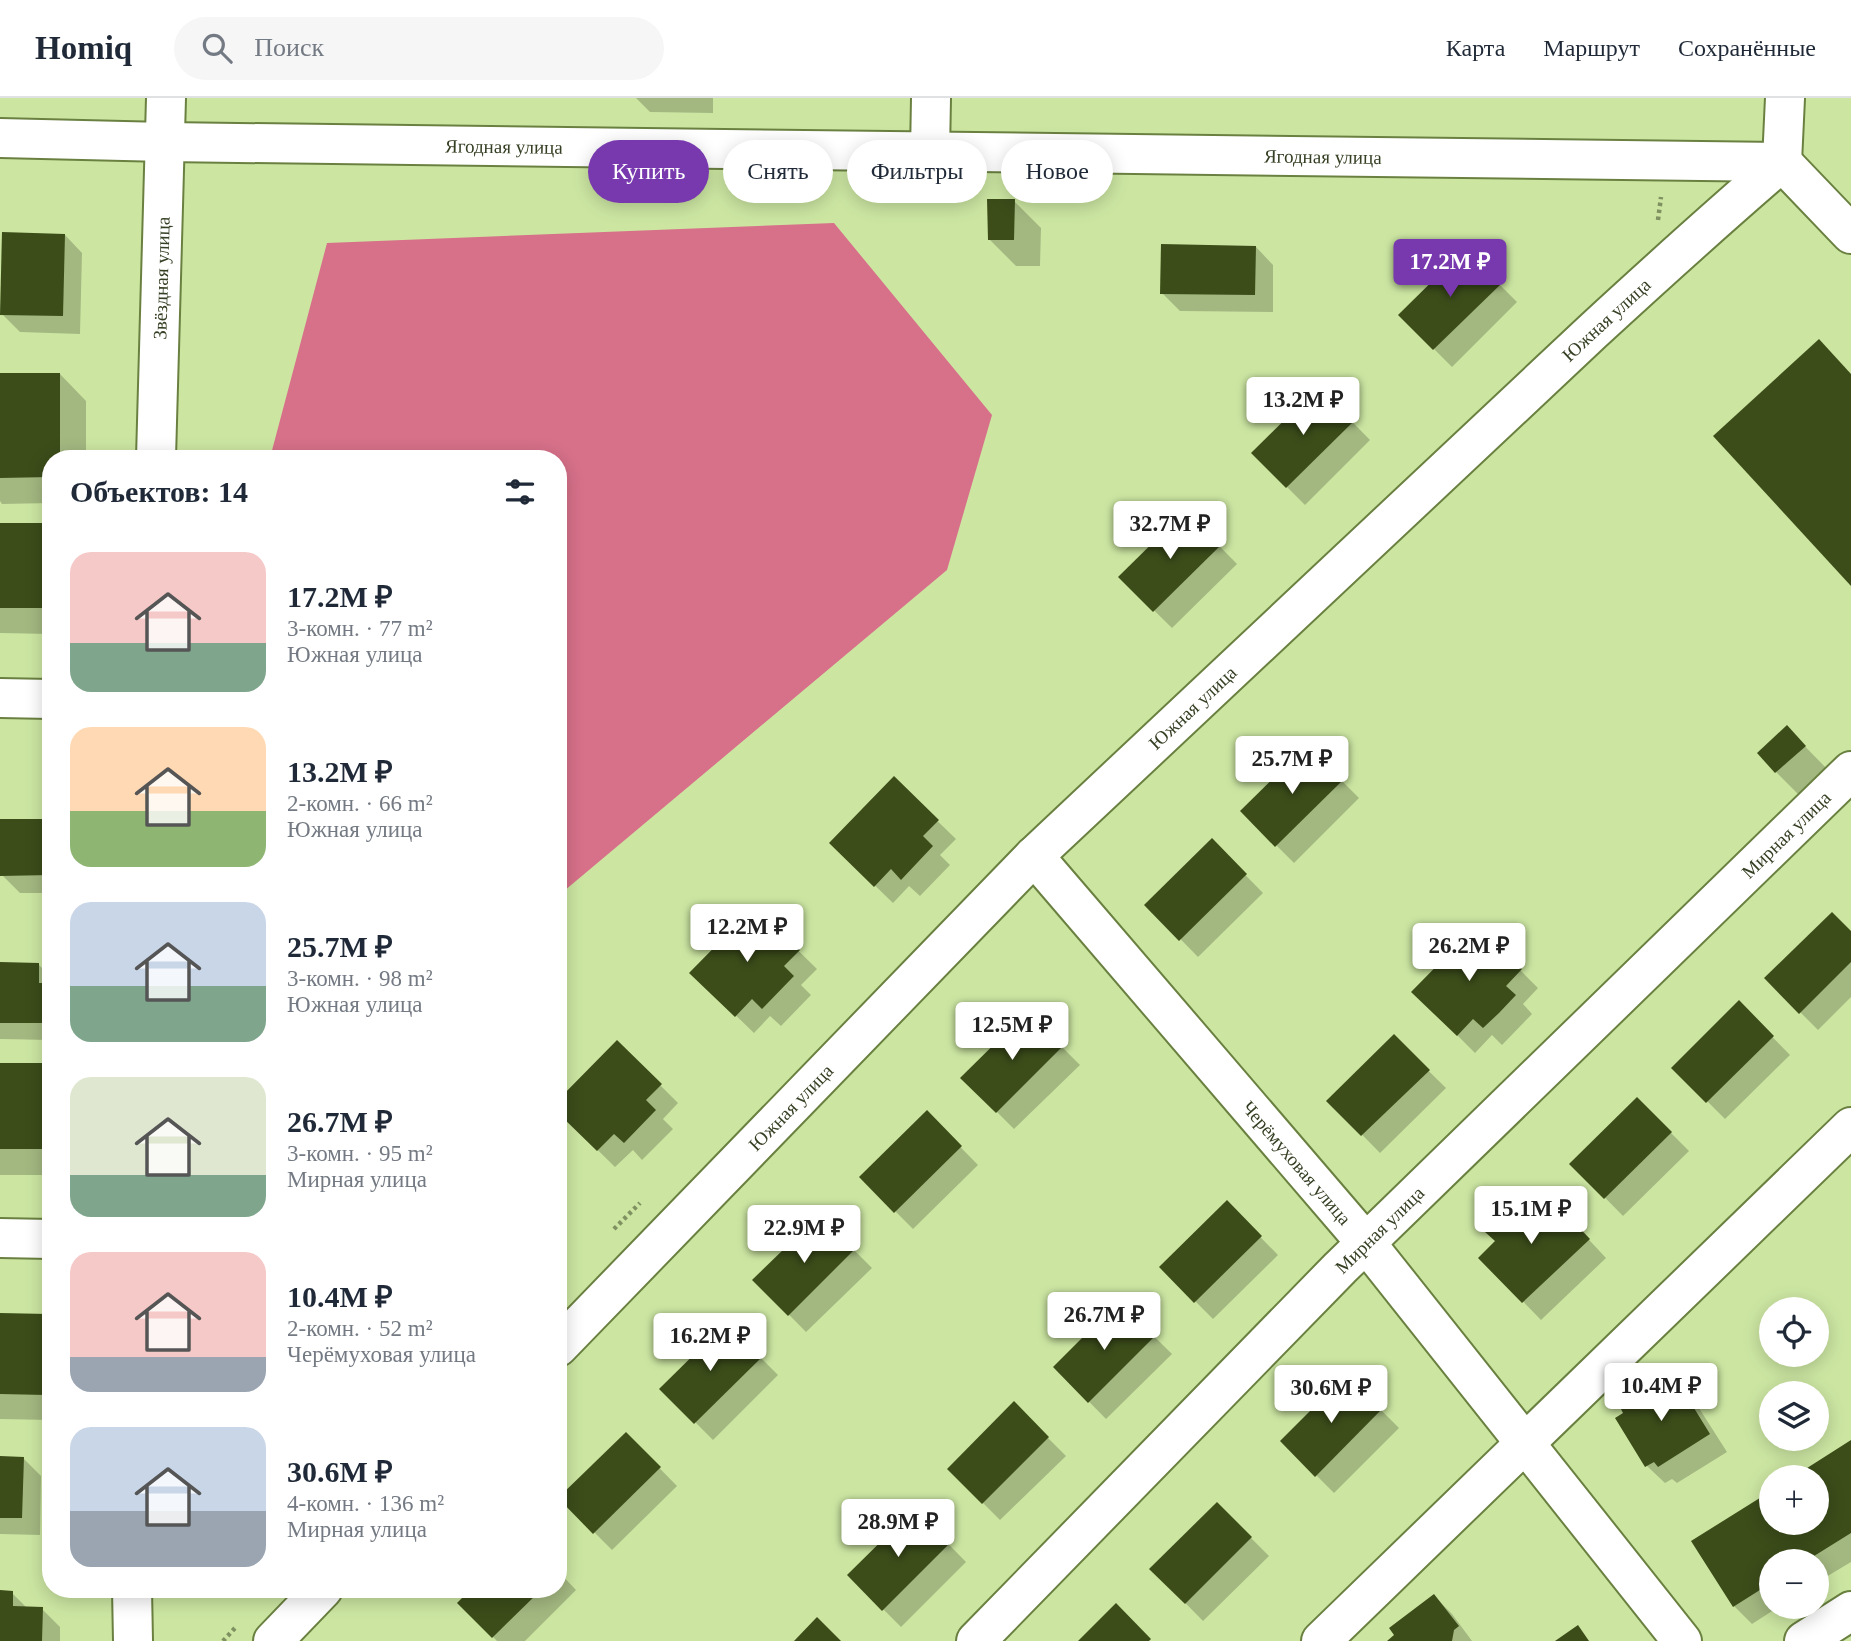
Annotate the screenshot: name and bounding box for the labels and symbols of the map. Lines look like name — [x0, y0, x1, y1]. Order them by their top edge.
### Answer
street label: Ягодная улица — [445, 135, 563, 157]
street label: Ягодная улица — [1264, 145, 1382, 168]
street label: Звёздная улица — [149, 216, 173, 340]
pin: 17.2M ₽ — [1385, 240, 1515, 299]
street label: Южная улица — [1558, 273, 1655, 365]
pin: 13.2M ₽ — [1238, 378, 1368, 437]
pin: 32.7M ₽ — [1105, 502, 1235, 561]
street label: Южная улица — [1144, 661, 1241, 753]
pin: 25.7M ₽ — [1227, 736, 1357, 796]
street label: Мирная улица — [1737, 786, 1835, 882]
pin: 12.2M ₽ — [682, 904, 812, 964]
pin: 26.2M ₽ — [1404, 924, 1534, 983]
pin: 12.5M ₽ — [947, 1002, 1077, 1062]
street label: Южная улица — [744, 1059, 837, 1155]
street label: Черёмуховая улица — [1238, 1097, 1356, 1229]
street label: Мирная улица — [1331, 1182, 1428, 1278]
pin: 15.1M ₽ — [1466, 1186, 1596, 1246]
pin: 22.9M ₽ — [739, 1206, 869, 1265]
pin: 26.7M ₽ — [1039, 1292, 1169, 1352]
pin: 16.2M ₽ — [645, 1314, 775, 1373]
pin: 10.4M ₽ — [1596, 1364, 1726, 1423]
pin: 30.6M ₽ — [1266, 1366, 1396, 1425]
pin: 28.9M ₽ — [833, 1500, 963, 1559]

